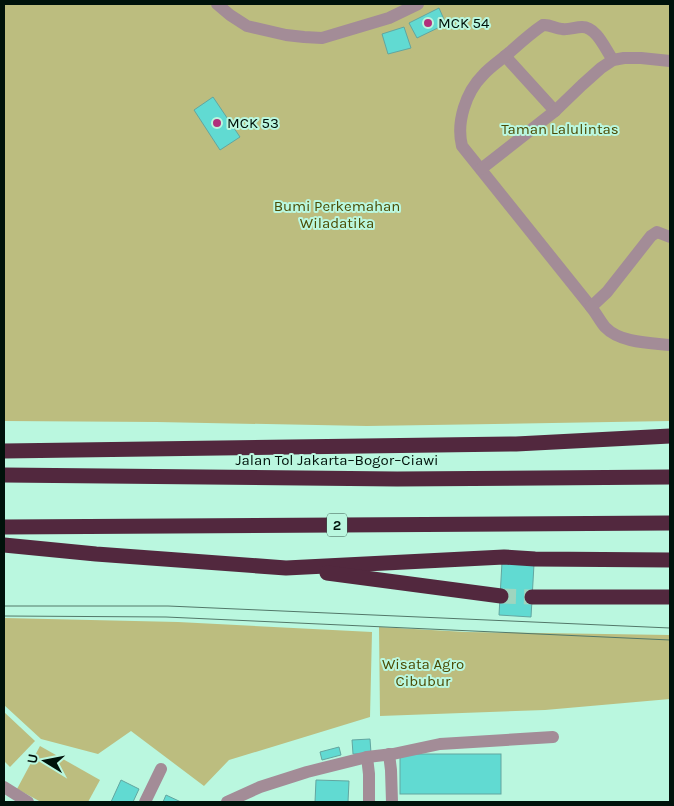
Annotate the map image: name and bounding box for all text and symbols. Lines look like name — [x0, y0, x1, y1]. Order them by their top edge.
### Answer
place label: MCK 54 — [438, 14, 490, 32]
marker: MCK 54 — [422, 17, 434, 29]
place label: MCK 53 — [227, 114, 279, 132]
marker: MCK 53 — [211, 117, 223, 129]
park label: Taman Lalulintas — [501, 120, 619, 138]
park label: Bumi Perkemahan Wiladatika — [274, 197, 400, 232]
street label: Jalan Tol Jakarta–Bogor–Ciawi — [235, 451, 439, 469]
road number: 2 — [327, 514, 347, 536]
park label: Wisata Agro Cibubur — [382, 655, 464, 690]
north arrow — [20, 736, 70, 786]
text: U — [23, 753, 42, 765]

